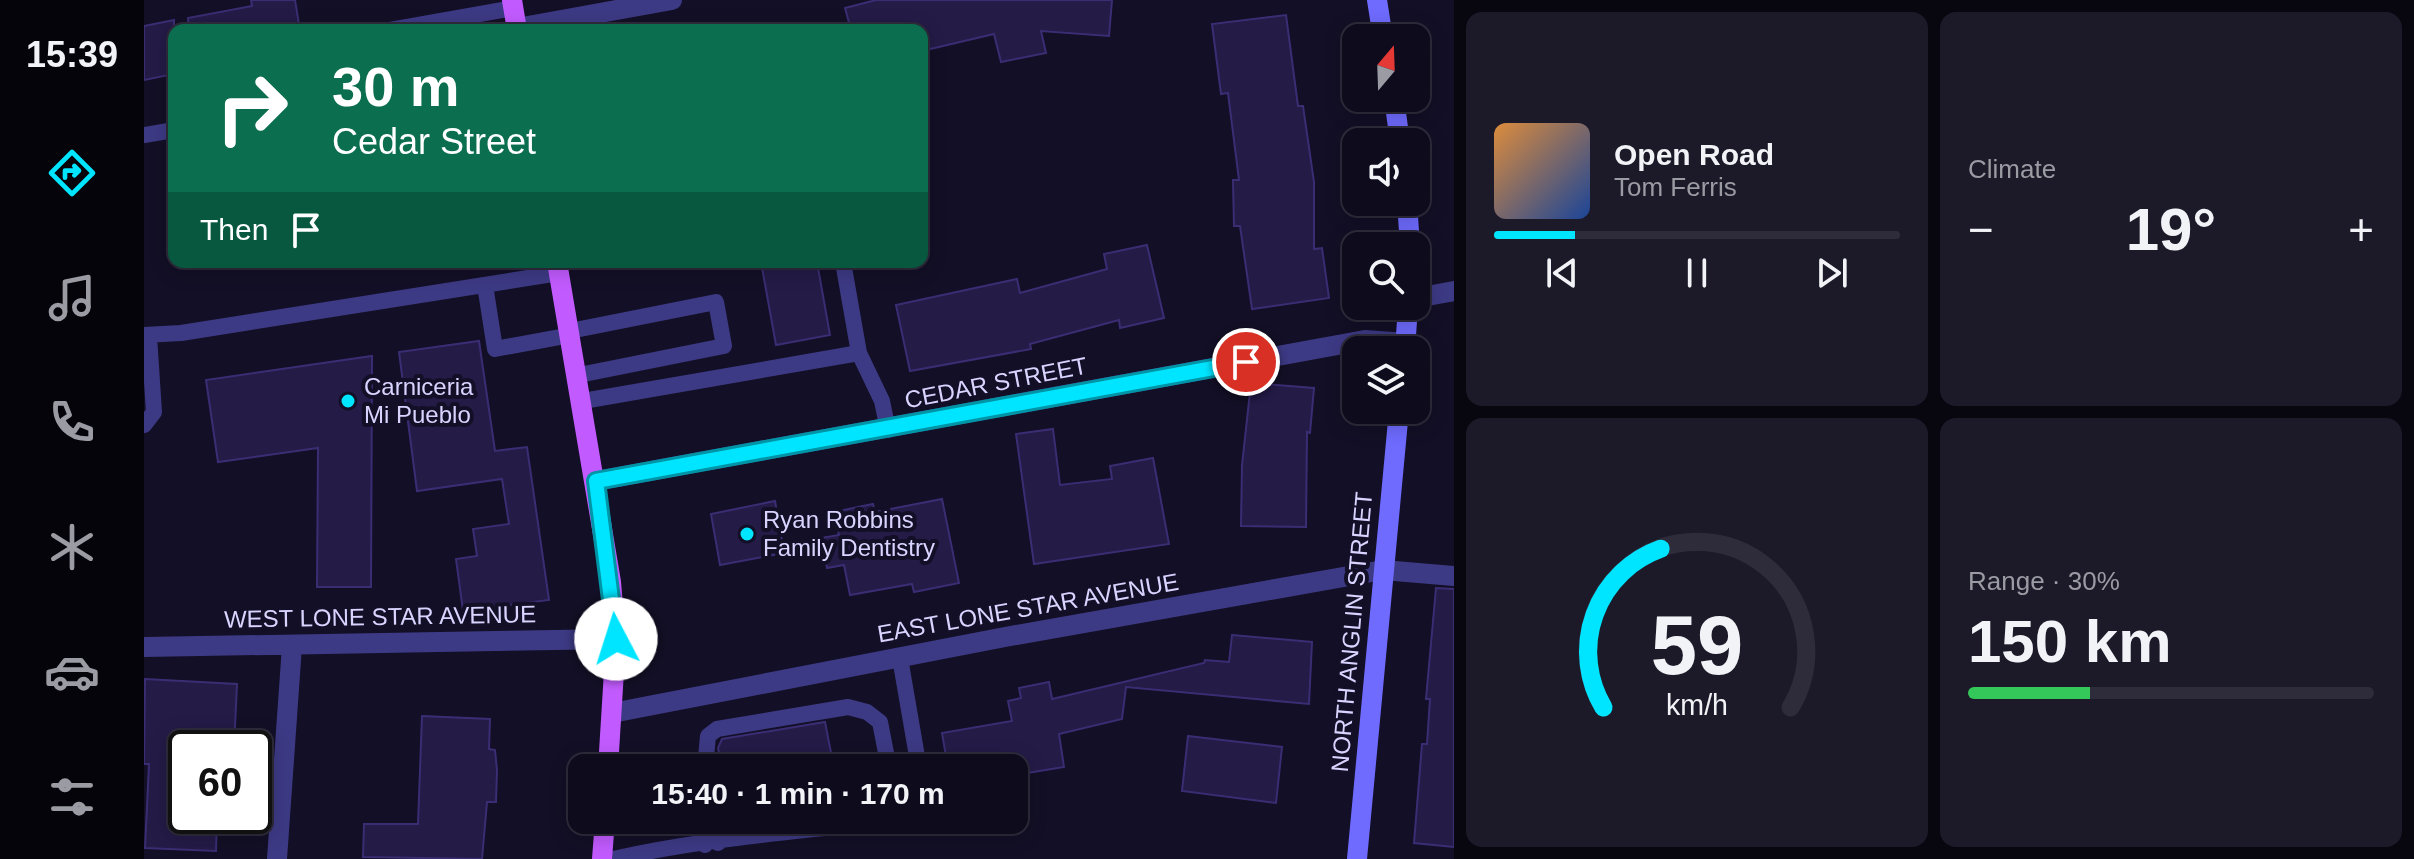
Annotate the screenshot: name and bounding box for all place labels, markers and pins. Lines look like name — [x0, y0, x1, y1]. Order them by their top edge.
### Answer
pin — [1212, 328, 1280, 396]
place label: Carniceria Mi Pueblo — [364, 373, 474, 428]
marker: Carniceria Mi Pueblo — [339, 392, 357, 410]
place label: Ryan Robbins Family Dentistry — [763, 506, 935, 561]
marker: Ryan Robbins Family Dentistry — [738, 525, 756, 543]

